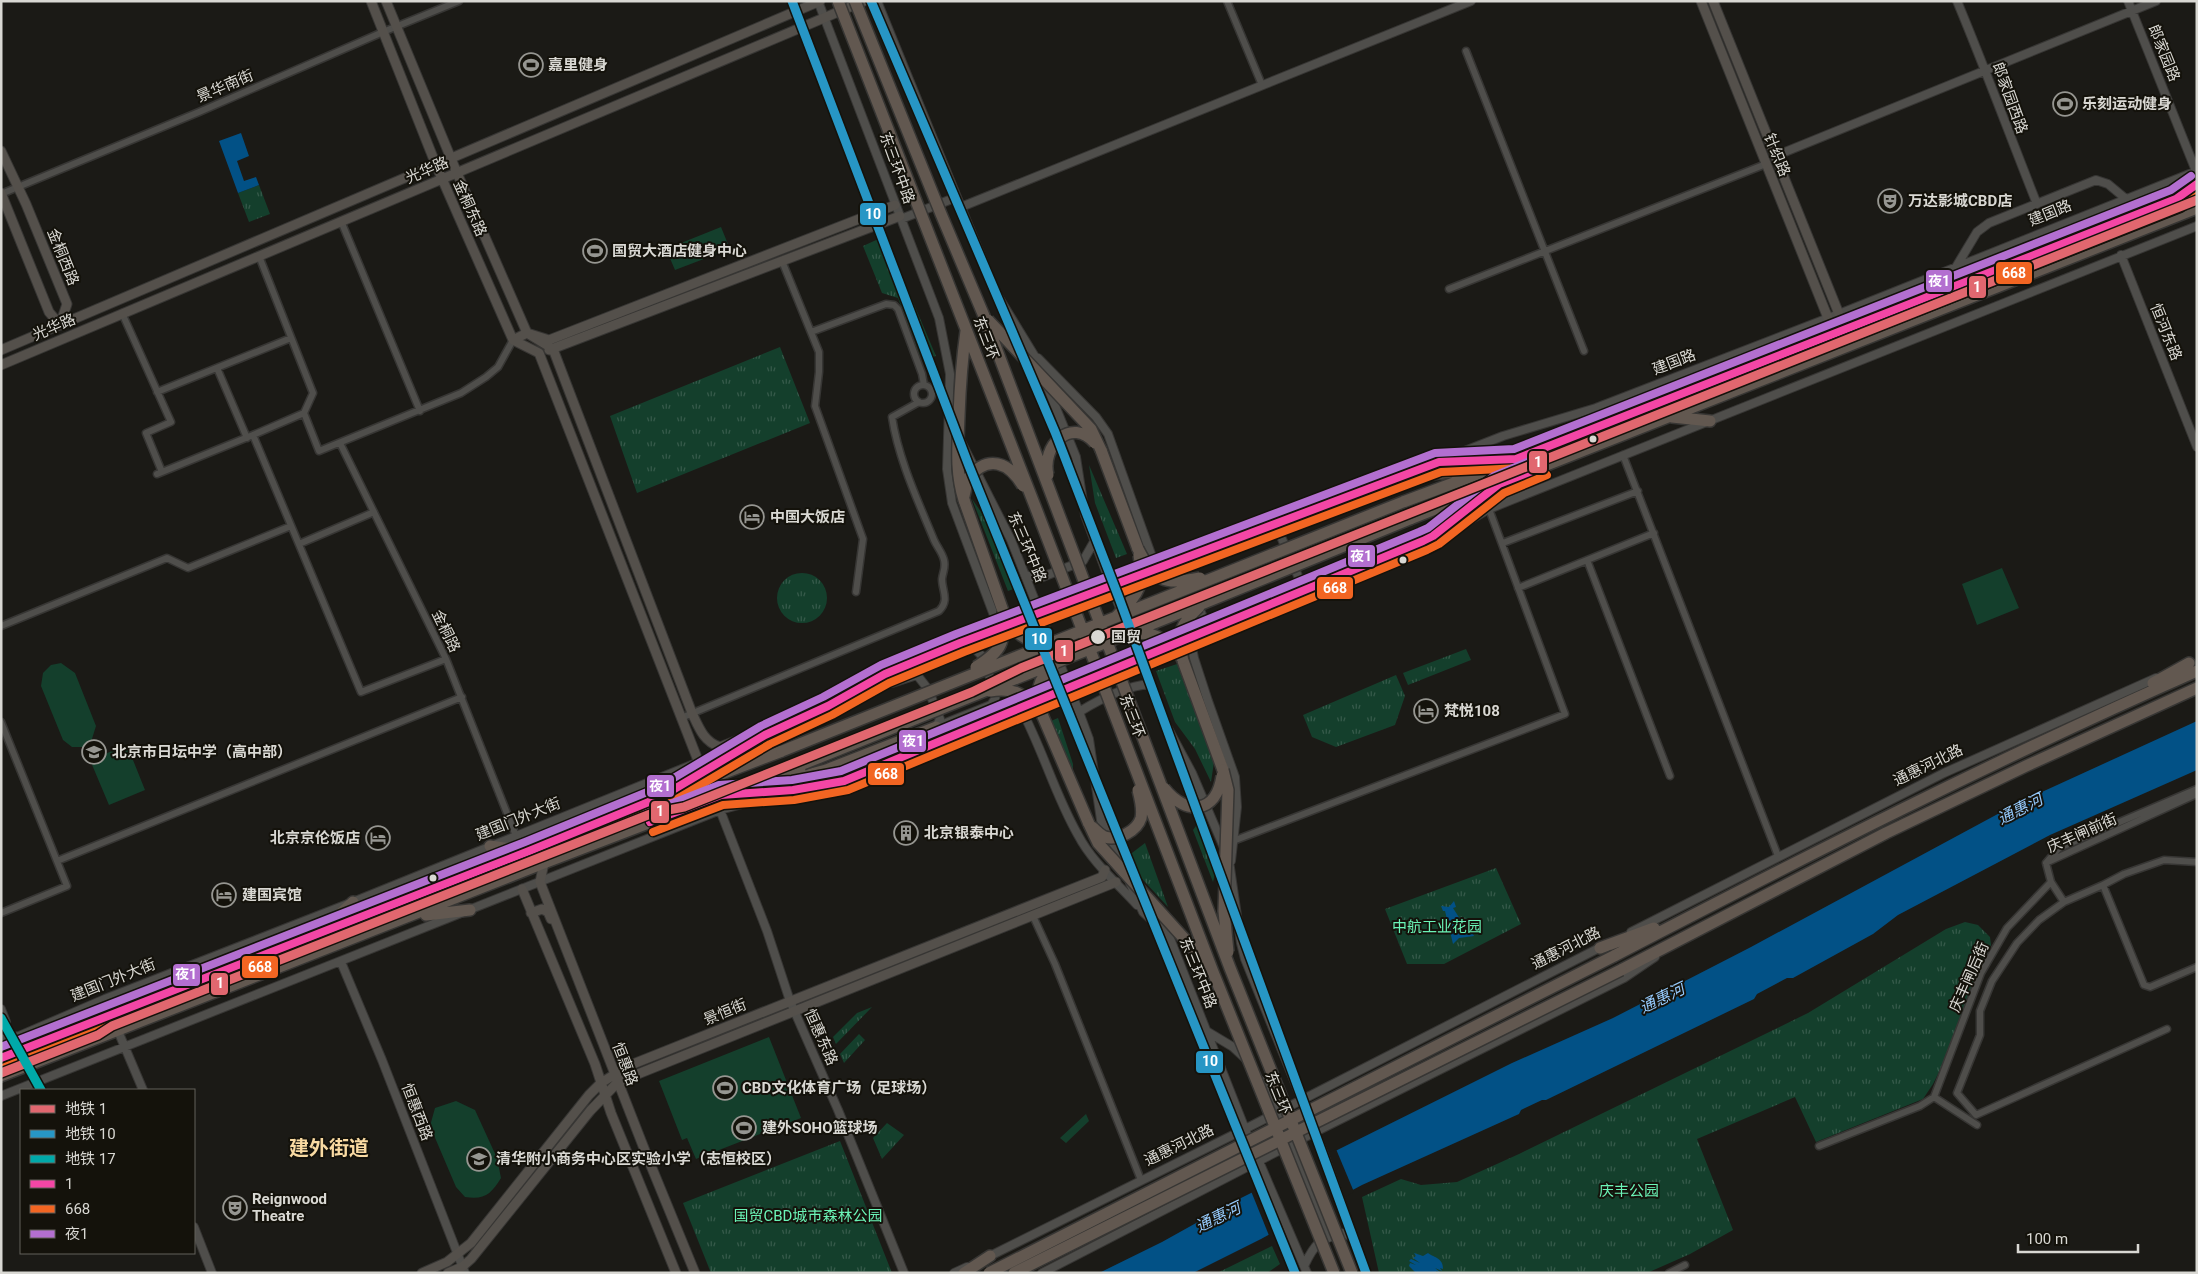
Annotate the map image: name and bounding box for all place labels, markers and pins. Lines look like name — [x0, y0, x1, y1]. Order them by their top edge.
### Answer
sports icon: 嘉里健身 — [518, 52, 544, 78]
place label: 嘉里健身 — [548, 56, 608, 74]
sports icon: 乐刻运动健身 — [2052, 91, 2078, 117]
place label: 乐刻运动健身 — [2082, 95, 2172, 113]
theatre icon: 万达影城CBD店 — [1877, 188, 1903, 214]
place label: 万达影城CBD店 — [1908, 192, 2012, 210]
sports icon: 国贸大酒店健身中心 — [582, 238, 608, 264]
place label: 国贸大酒店健身中心 — [612, 242, 747, 260]
unlabelled marker — [1588, 434, 1598, 444]
hotel icon: 中国大饭店 — [739, 504, 765, 530]
place label: 中国大饭店 — [770, 508, 845, 526]
unlabelled marker — [1398, 555, 1408, 565]
marker: 国贸 — [1089, 628, 1107, 646]
place label: 国贸 — [1111, 628, 1141, 646]
hotel icon: 梵悦108 — [1413, 698, 1439, 724]
place label: 梵悦108 — [1444, 702, 1500, 720]
school or university icon: 北京市日坛中学（高中部） — [81, 739, 107, 765]
place label: 北京市日坛中学（高中部） — [112, 743, 292, 761]
building icon: 北京银泰中心 — [893, 820, 919, 846]
place label: 北京银泰中心 — [924, 824, 1014, 842]
hotel icon: 北京京伦饭店 — [365, 825, 391, 851]
place label: 北京京伦饭店 — [270, 829, 360, 847]
unlabelled marker — [428, 873, 438, 883]
hotel icon: 建国宾馆 — [211, 882, 237, 908]
place label: 建国宾馆 — [242, 886, 302, 904]
sports icon: CBD文化体育广场（足球场） — [712, 1075, 738, 1101]
place label: CBD文化体育广场（足球场） — [742, 1079, 936, 1097]
sports icon: 建外SOHO篮球场 — [731, 1115, 757, 1141]
place label: 建外SOHO篮球场 — [762, 1119, 878, 1137]
school or university icon: 清华附小商务中心区实验小学（志恒校区） — [466, 1146, 492, 1172]
place label: 清华附小商务中心区实验小学（志恒校区） — [496, 1150, 781, 1168]
place label: Reignwood Theatre — [252, 1190, 327, 1225]
theatre icon: Reignwood Theatre — [222, 1195, 248, 1221]

